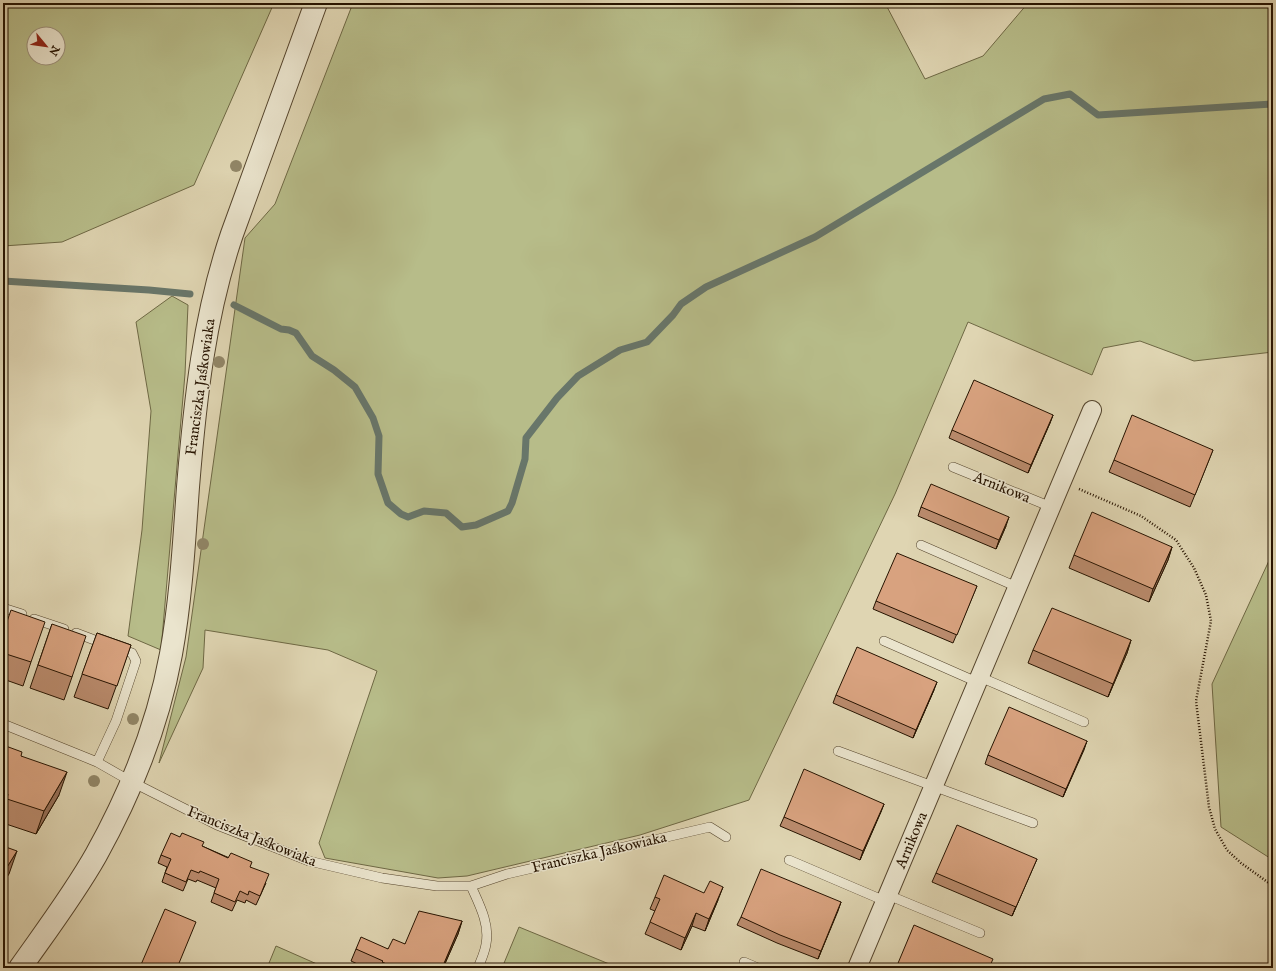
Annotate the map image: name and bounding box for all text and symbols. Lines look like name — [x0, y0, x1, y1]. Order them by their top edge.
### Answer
north arrow — [26, 26, 66, 66]
text: N — [45, 42, 63, 58]
street label: Franciszka Jaśkowiaka — [181, 317, 220, 457]
street label: Arnikowa — [970, 467, 1034, 508]
street label: Franciszka Jaśkowiaka — [184, 802, 320, 871]
street label: Arnikowa — [891, 808, 932, 872]
street label: Franciszka Jaśkowiaka — [530, 828, 669, 877]

